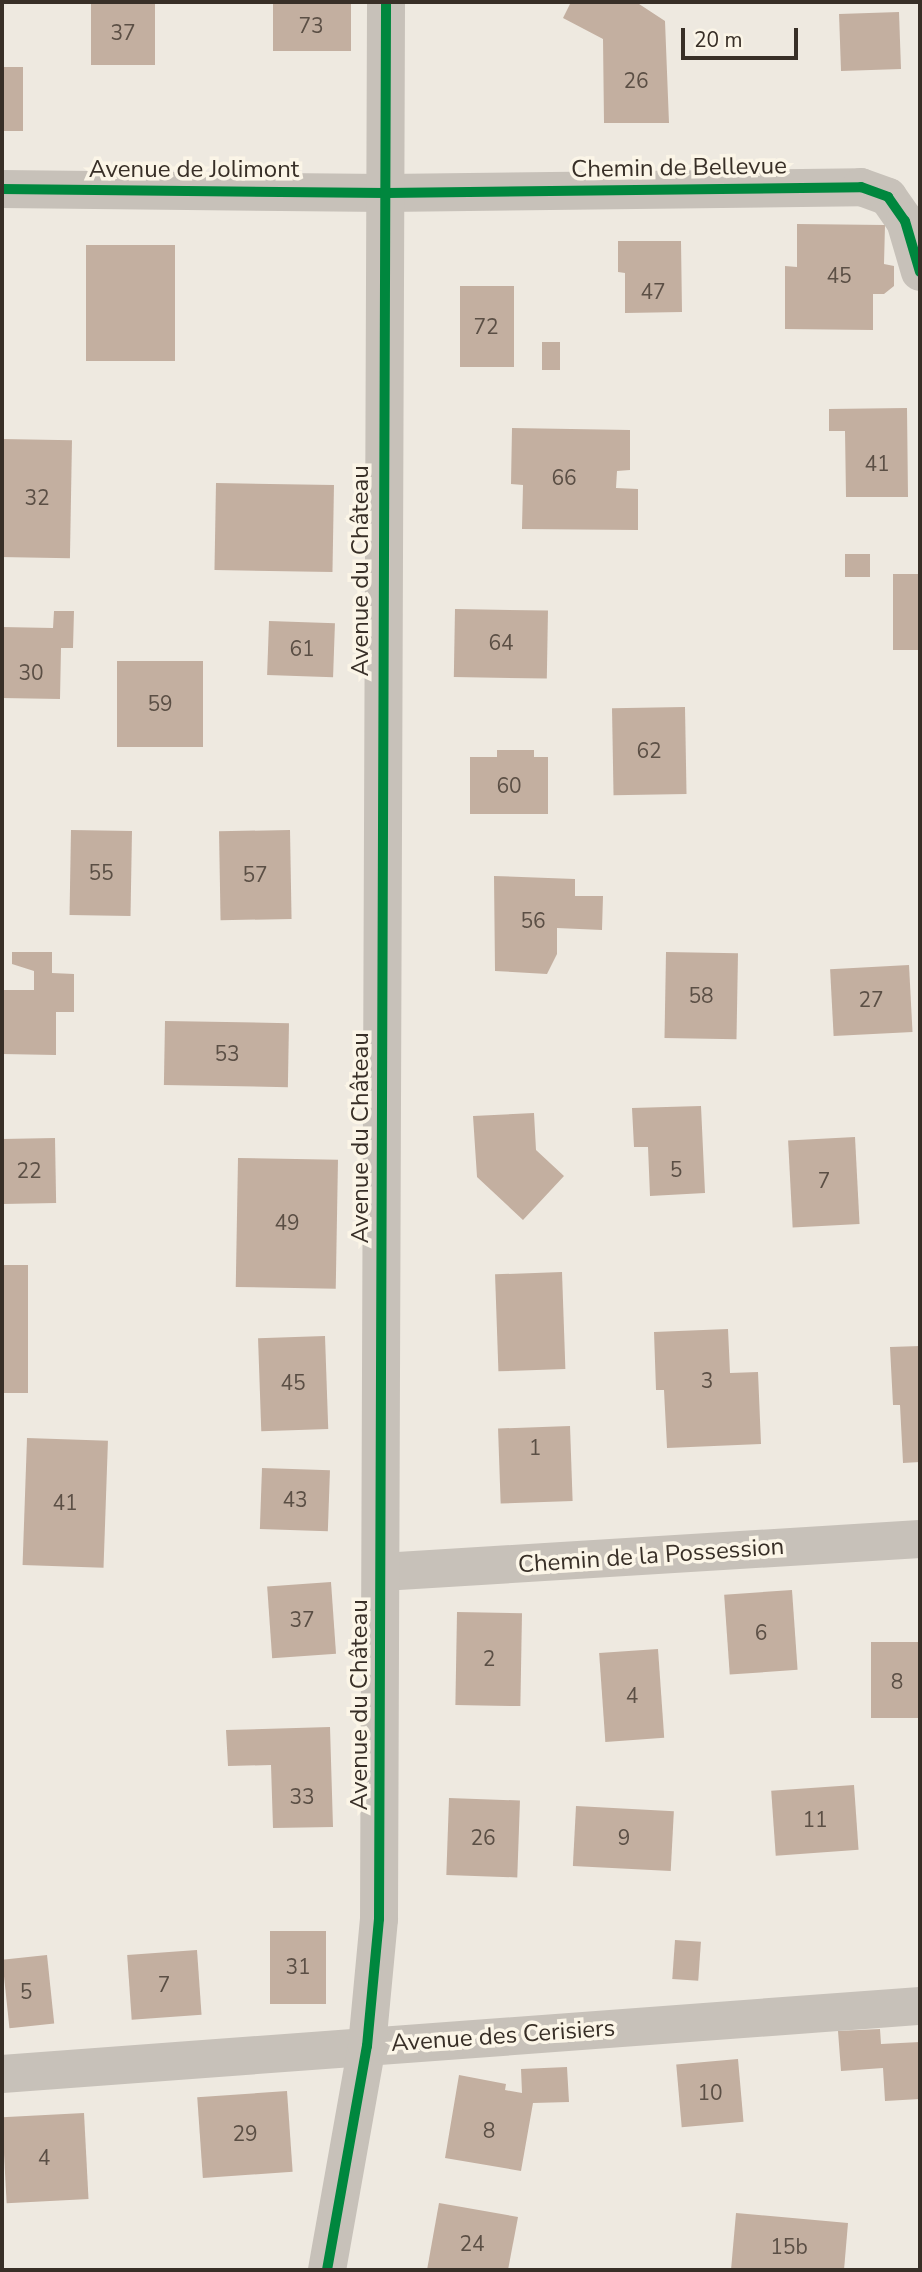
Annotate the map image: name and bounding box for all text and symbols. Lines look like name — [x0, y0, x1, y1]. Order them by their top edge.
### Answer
house number: 73 — [298, 13, 324, 39]
scale bar — [684, 14, 801, 58]
house number: 37 — [110, 20, 136, 46]
text: 20 m — [694, 26, 743, 54]
house number: 26 — [623, 68, 649, 94]
street label: Chemin de Bellevue — [571, 152, 787, 184]
street label: Avenue de Jolimont — [89, 156, 299, 184]
house number: 45 — [826, 263, 852, 289]
house number: 47 — [640, 279, 666, 305]
house number: 72 — [473, 314, 499, 340]
house number: 41 — [864, 451, 890, 477]
street label: Avenue du Château — [347, 465, 375, 677]
house number: 66 — [551, 465, 577, 491]
house number: 32 — [24, 485, 50, 511]
house number: 64 — [488, 630, 514, 656]
house number: 61 — [289, 636, 315, 662]
house number: 30 — [18, 660, 44, 686]
house number: 59 — [147, 691, 173, 717]
house number: 62 — [636, 738, 662, 764]
house number: 60 — [496, 773, 522, 799]
house number: 55 — [88, 860, 114, 886]
house number: 57 — [242, 862, 268, 888]
house number: 56 — [520, 908, 546, 934]
house number: 58 — [688, 983, 714, 1009]
house number: 27 — [858, 987, 884, 1013]
street label: Avenue du Château — [347, 1032, 375, 1244]
house number: 53 — [214, 1041, 240, 1067]
house number: 5 — [670, 1157, 682, 1183]
house number: 22 — [16, 1158, 42, 1184]
house number: 7 — [818, 1168, 830, 1194]
house number: 49 — [274, 1210, 300, 1236]
house number: 3 — [701, 1368, 713, 1394]
house number: 45 — [280, 1370, 306, 1396]
house number: 1 — [529, 1435, 541, 1461]
house number: 43 — [282, 1487, 308, 1513]
house number: 41 — [52, 1490, 78, 1516]
street label: Chemin de la Possession — [517, 1532, 785, 1580]
street label: Avenue du Château — [346, 1599, 374, 1811]
house number: 37 — [289, 1607, 315, 1633]
house number: 6 — [755, 1620, 767, 1646]
house number: 2 — [483, 1646, 495, 1672]
house number: 8 — [891, 1669, 903, 1695]
house number: 4 — [626, 1683, 638, 1709]
house number: 33 — [289, 1784, 315, 1810]
house number: 11 — [802, 1807, 828, 1833]
house number: 26 — [470, 1825, 496, 1851]
house number: 9 — [618, 1825, 630, 1851]
house number: 31 — [285, 1954, 311, 1980]
house number: 7 — [158, 1972, 170, 1998]
house number: 5 — [20, 1979, 32, 2005]
street label: Avenue des Cerisiers — [390, 2014, 616, 2058]
house number: 10 — [697, 2080, 723, 2106]
house number: 8 — [483, 2118, 495, 2144]
house number: 29 — [232, 2121, 258, 2147]
house number: 4 — [38, 2145, 50, 2171]
house number: 24 — [459, 2231, 485, 2257]
house number: 15b — [770, 2234, 808, 2260]

